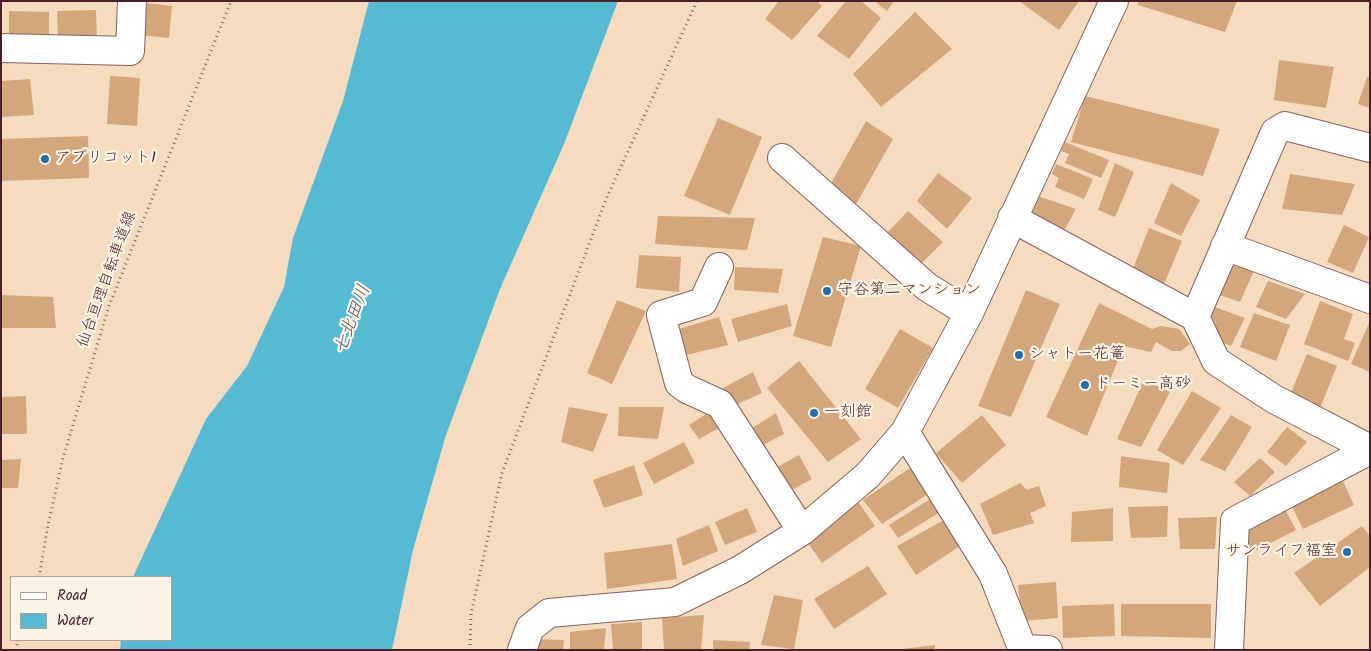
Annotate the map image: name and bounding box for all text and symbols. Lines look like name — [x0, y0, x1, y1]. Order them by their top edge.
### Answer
place label: アプリコット1 — [55, 149, 156, 169]
marker: アプリコット1 — [39, 153, 51, 165]
street label: 仙台亘理自転車道線 — [74, 209, 142, 351]
place label: 守谷第二マンション — [837, 281, 981, 301]
water label: 七北田川 — [331, 283, 377, 357]
marker: 守谷第二マンション — [821, 285, 833, 297]
place label: シャトー花篭 — [1029, 345, 1125, 365]
marker: シャトー花篭 — [1013, 349, 1025, 361]
place label: ドーミー高砂 — [1095, 375, 1191, 395]
marker: ドーミー高砂 — [1079, 379, 1091, 391]
place label: 一刻館 — [824, 403, 872, 423]
marker: 一刻館 — [808, 407, 820, 419]
place label: サンライフ福室 — [1225, 542, 1337, 562]
marker: サンライフ福室 — [1341, 546, 1353, 558]
legend — [10, 576, 172, 641]
text: Road — [57, 584, 87, 608]
text: Water — [57, 609, 93, 633]

